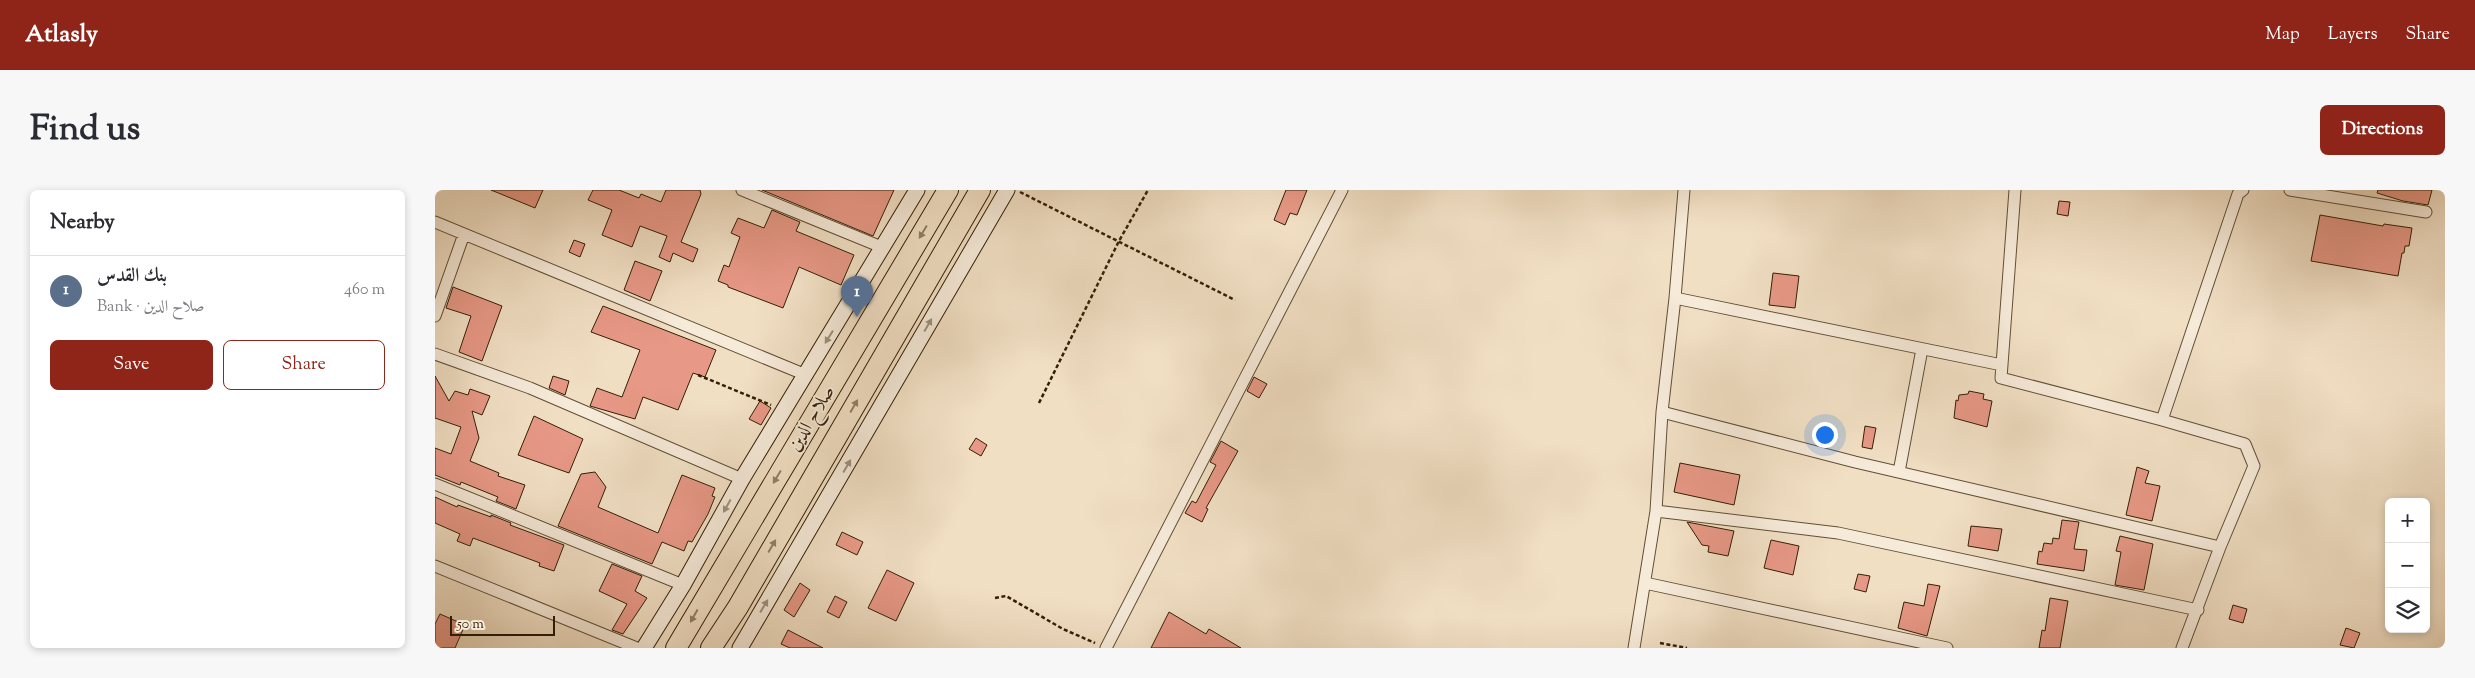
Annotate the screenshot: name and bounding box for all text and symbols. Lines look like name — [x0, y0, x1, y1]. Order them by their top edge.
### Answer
text: Atlasly — [25, 18, 98, 52]
text: Map — [2265, 22, 2300, 48]
text: Layers — [2328, 22, 2378, 48]
text: Share — [2406, 22, 2450, 48]
text: Find us — [30, 105, 140, 156]
button: Directions — [2320, 105, 2445, 155]
text: Nearby — [50, 208, 115, 238]
one-way arrow — [918, 225, 927, 238]
text: بنك القدس — [97, 263, 167, 290]
pin: 1 — [841, 276, 873, 317]
text: 1 — [63, 279, 69, 302]
text: 460 m — [344, 279, 385, 302]
text: Bank · صلاح الدين — [97, 296, 205, 319]
one-way arrow — [924, 319, 933, 332]
one-way arrow — [825, 330, 834, 344]
button: Save — [50, 340, 213, 390]
button: Share — [223, 340, 385, 390]
street label: صلاح الدين — [782, 381, 844, 458]
one-way arrow — [850, 400, 859, 413]
your location — [1812, 422, 1838, 448]
one-way arrow — [842, 459, 851, 472]
one-way arrow — [773, 470, 782, 483]
one-way arrow — [723, 498, 731, 513]
map controls — [2385, 498, 2430, 633]
button: + — [2385, 498, 2430, 543]
one-way arrow — [768, 540, 777, 553]
button: − — [2385, 543, 2430, 588]
button: layers — [2385, 588, 2430, 633]
one-way arrow — [760, 600, 769, 613]
one-way arrow — [690, 609, 698, 624]
scale bar — [450, 613, 555, 636]
text: 50 m — [457, 615, 484, 635]

